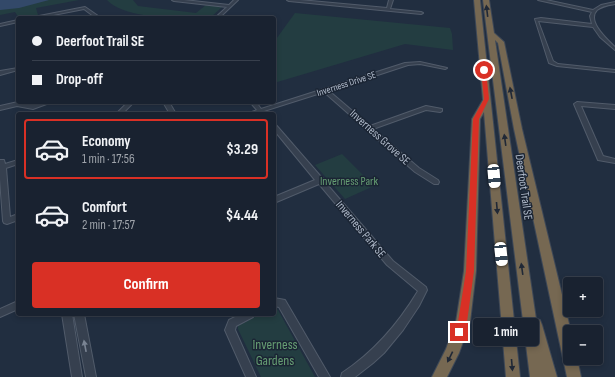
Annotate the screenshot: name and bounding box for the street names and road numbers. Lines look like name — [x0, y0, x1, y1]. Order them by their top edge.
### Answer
street label: Inverness Drive SE — [315, 69, 377, 99]
street label: Inverness Grove SE — [346, 106, 413, 168]
street label: Deerfoot Trail SE — [511, 153, 536, 221]
street label: Inverness Park SE — [332, 198, 389, 261]

